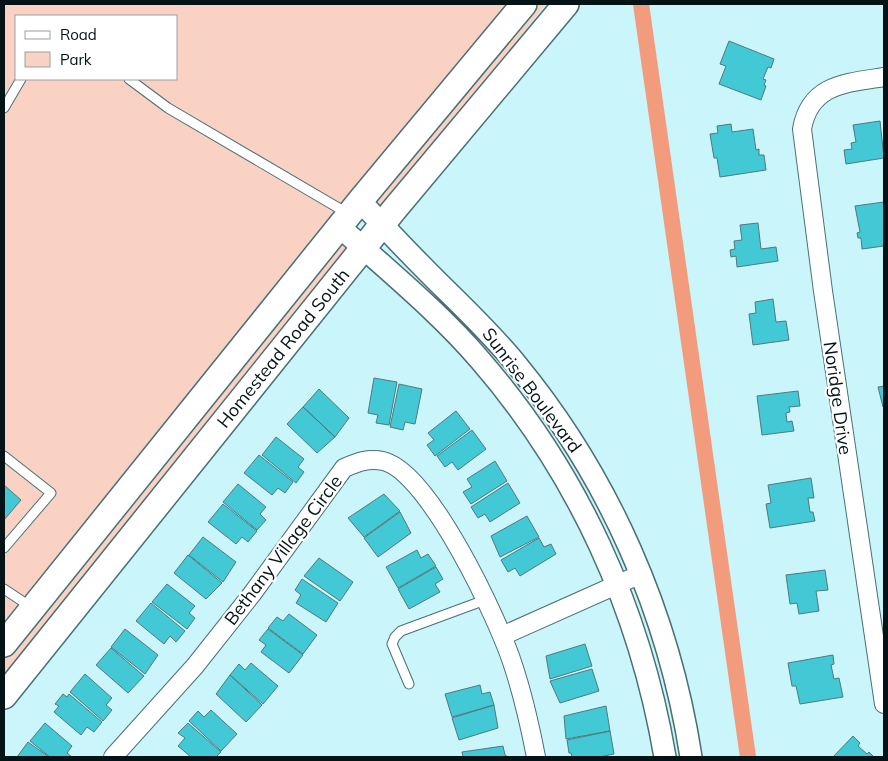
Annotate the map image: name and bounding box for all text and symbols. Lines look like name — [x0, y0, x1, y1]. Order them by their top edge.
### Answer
legend — [15, 15, 178, 80]
text: Road — [60, 25, 97, 44]
text: Park — [60, 50, 92, 69]
street label: Homestead Road South — [212, 264, 354, 432]
street label: Sunrise Boulevard — [477, 323, 587, 457]
street label: Noridge Drive — [819, 340, 857, 456]
street label: Bethany Village Circle — [219, 470, 347, 630]

